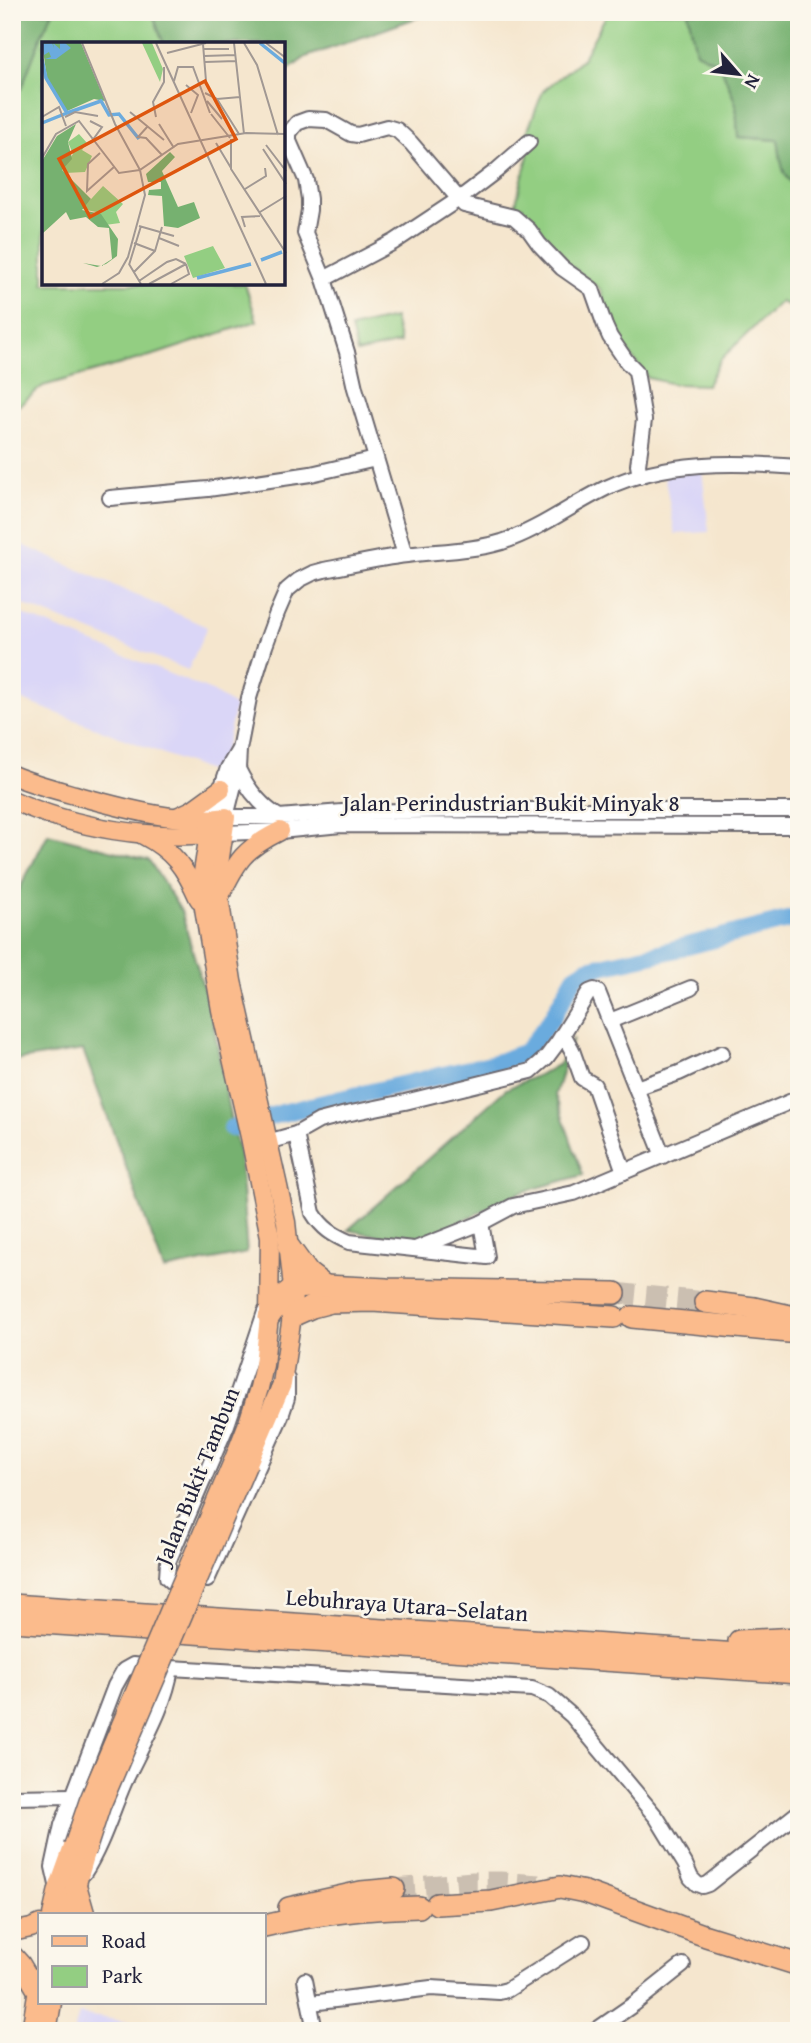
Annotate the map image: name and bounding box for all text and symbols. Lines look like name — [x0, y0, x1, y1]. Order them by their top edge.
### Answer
north arrow — [702, 38, 772, 108]
inset map — [42, 42, 285, 285]
text: N — [738, 70, 768, 94]
street label: Jalan Perindustrian Bukit Minyak 8 — [339, 786, 680, 819]
street label: Jalan Bukit Tambun — [145, 1382, 247, 1572]
street label: Lebuhraya Utara–Selatan — [285, 1580, 529, 1629]
legend — [38, 1913, 266, 2004]
text: Road — [102, 1925, 147, 1956]
text: Park — [102, 1960, 143, 1991]

